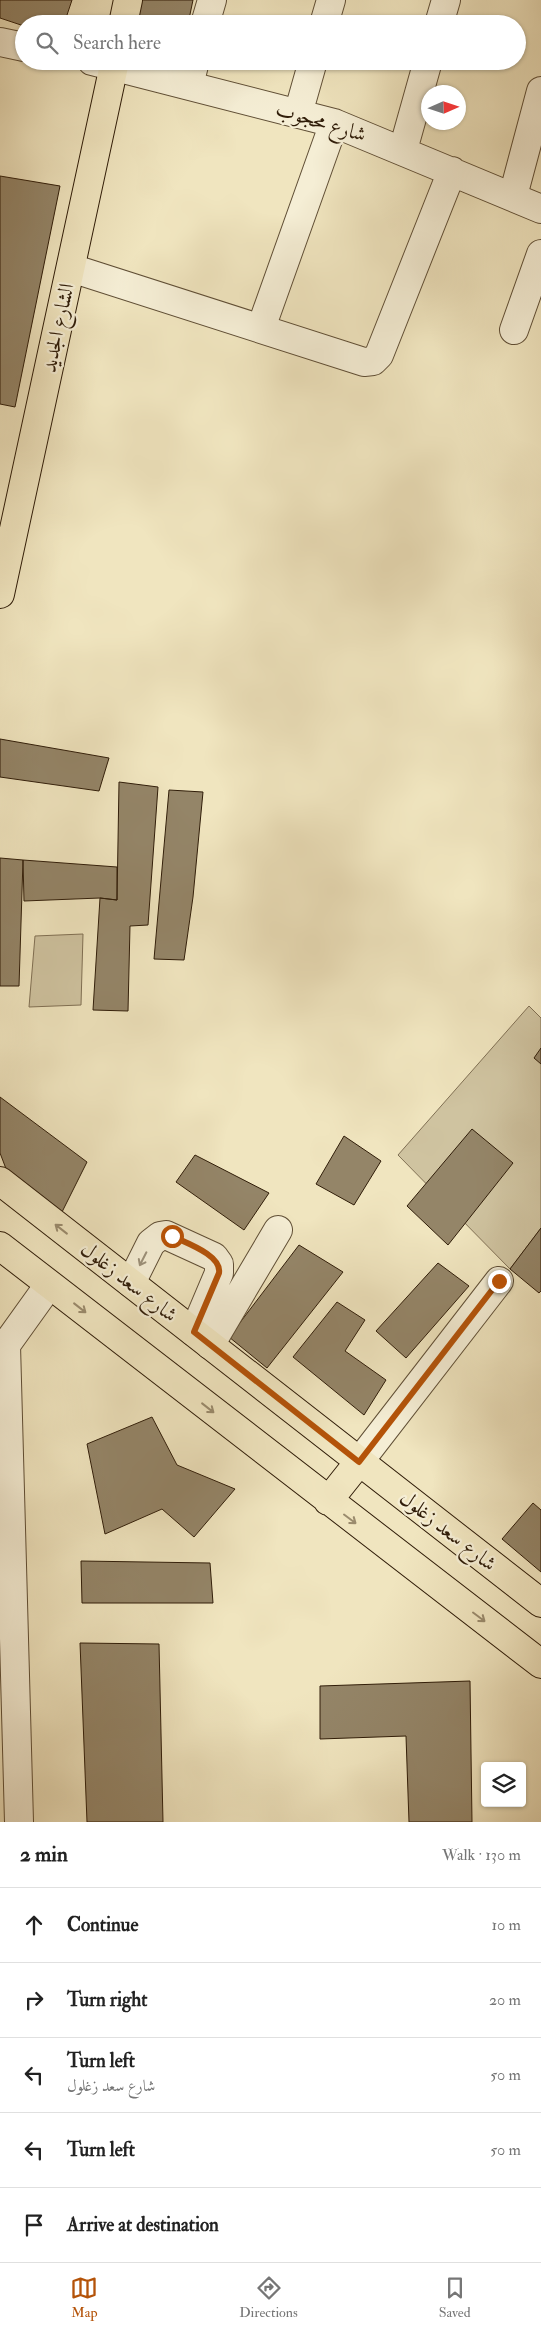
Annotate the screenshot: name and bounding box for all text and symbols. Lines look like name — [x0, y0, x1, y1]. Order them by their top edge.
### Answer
search box — [15, 15, 526, 70]
icon: search — [33, 29, 61, 57]
text: Search here — [73, 31, 161, 55]
north arrow — [421, 85, 466, 130]
street label: شارع محجوب — [271, 95, 369, 152]
street label: الشارع الجديد — [35, 281, 85, 376]
one-way arrow — [54, 1224, 68, 1234]
route start — [161, 1225, 184, 1248]
street label: شارع سعد زغلول — [72, 1236, 183, 1332]
one-way arrow — [138, 1251, 147, 1266]
route end — [488, 1270, 511, 1293]
one-way arrow — [73, 1303, 86, 1314]
one-way arrow — [201, 1403, 214, 1414]
street label: شارع سعد زغلول — [391, 1485, 502, 1581]
one-way arrow — [343, 1513, 356, 1524]
one-way arrow — [472, 1612, 485, 1623]
map controls — [481, 1762, 526, 1807]
button: layers — [481, 1762, 526, 1807]
text: 2 min — [20, 1841, 68, 1868]
text: Walk · 130 m — [442, 1845, 521, 1865]
icon: ahead — [20, 1911, 48, 1939]
text: Continue — [67, 1913, 138, 1937]
text: 10 m — [491, 1915, 521, 1935]
icon: right — [20, 1986, 48, 2014]
text: Turn right — [67, 1988, 147, 2012]
text: 20 m — [489, 1990, 521, 2010]
text: Turn left — [67, 2049, 135, 2073]
icon: left — [20, 2061, 48, 2089]
text: 50 m — [490, 2065, 521, 2085]
text: شارع سعد زغلول — [67, 2076, 155, 2096]
icon: left — [20, 2136, 48, 2164]
text: Turn left — [67, 2138, 135, 2162]
text: 50 m — [490, 2140, 521, 2160]
icon: arrive — [20, 2211, 48, 2239]
text: Arrive at destination — [67, 2213, 219, 2237]
tab: Map — [70, 2274, 98, 2321]
tab: Directions — [239, 2274, 298, 2321]
tab: Saved — [439, 2274, 471, 2321]

